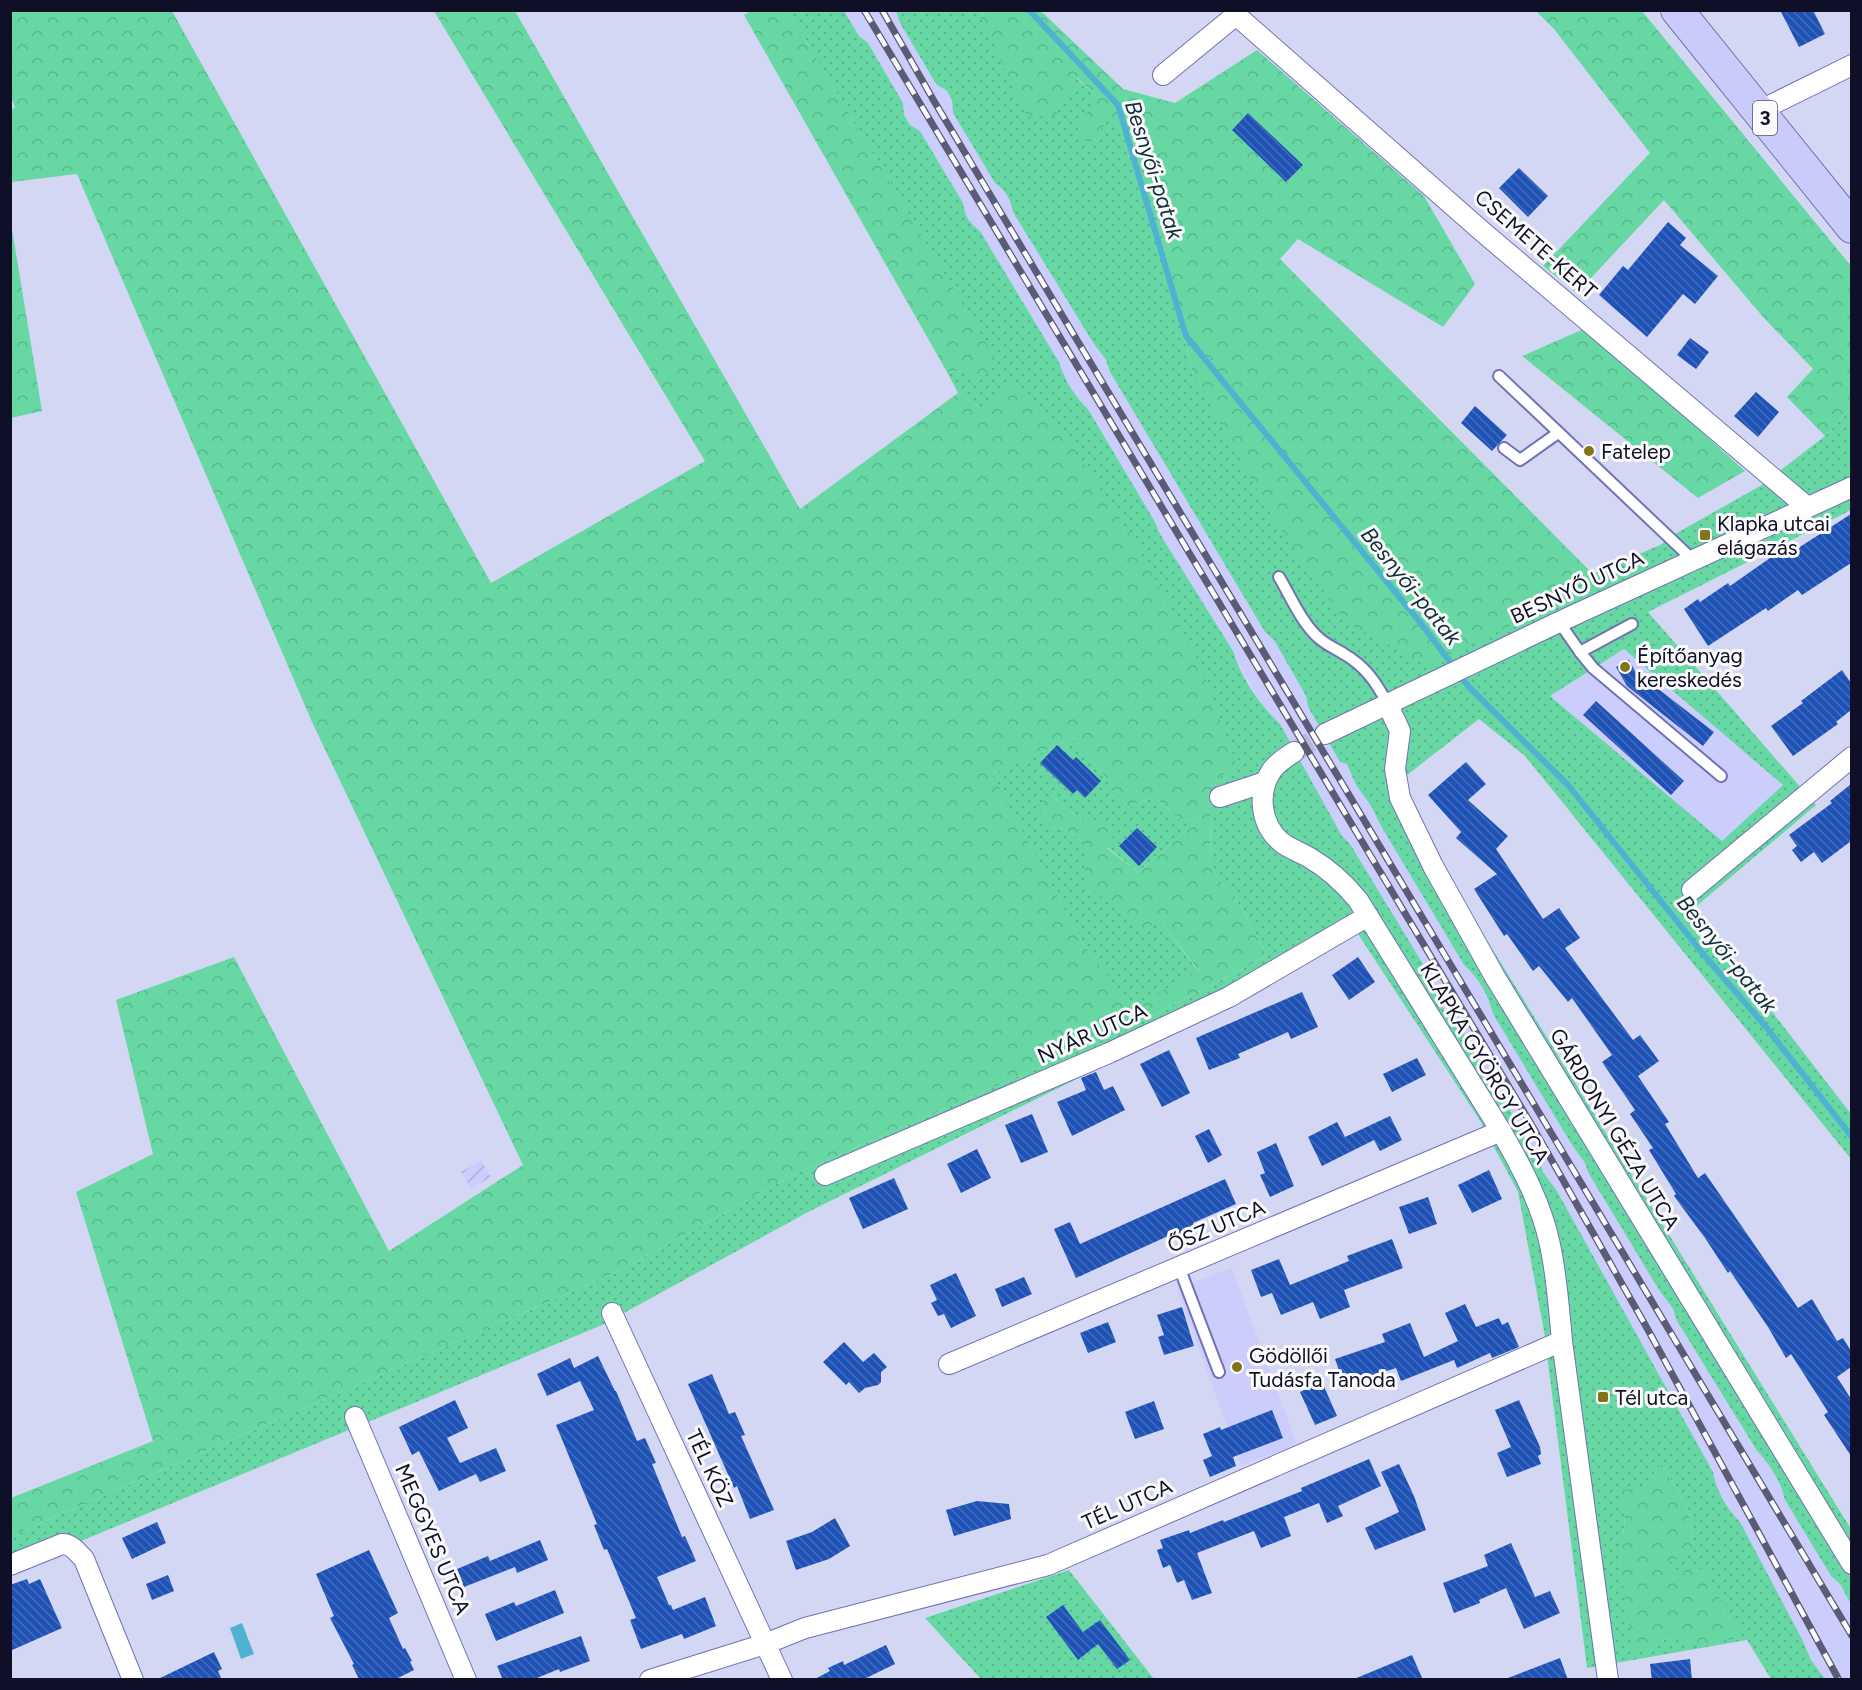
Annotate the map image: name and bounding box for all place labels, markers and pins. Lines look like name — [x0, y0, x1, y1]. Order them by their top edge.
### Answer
place label: Fatelep — [1601, 439, 1671, 464]
marker: Fatelep — [1582, 444, 1596, 458]
place label: Klapka utcai elágazás — [1717, 511, 1830, 560]
marker: Klapka utcai elágazás — [1698, 528, 1712, 542]
place label: Építőanyag kereskedés — [1637, 643, 1743, 692]
marker: Építőanyag kereskedés — [1618, 660, 1632, 674]
place label: Gödöllői Tudásfa Tanoda — [1249, 1343, 1396, 1392]
marker: Gödöllői Tudásfa Tanoda — [1230, 1360, 1244, 1374]
place label: Tél utca — [1615, 1385, 1688, 1410]
marker: Tél utca — [1596, 1390, 1610, 1404]

